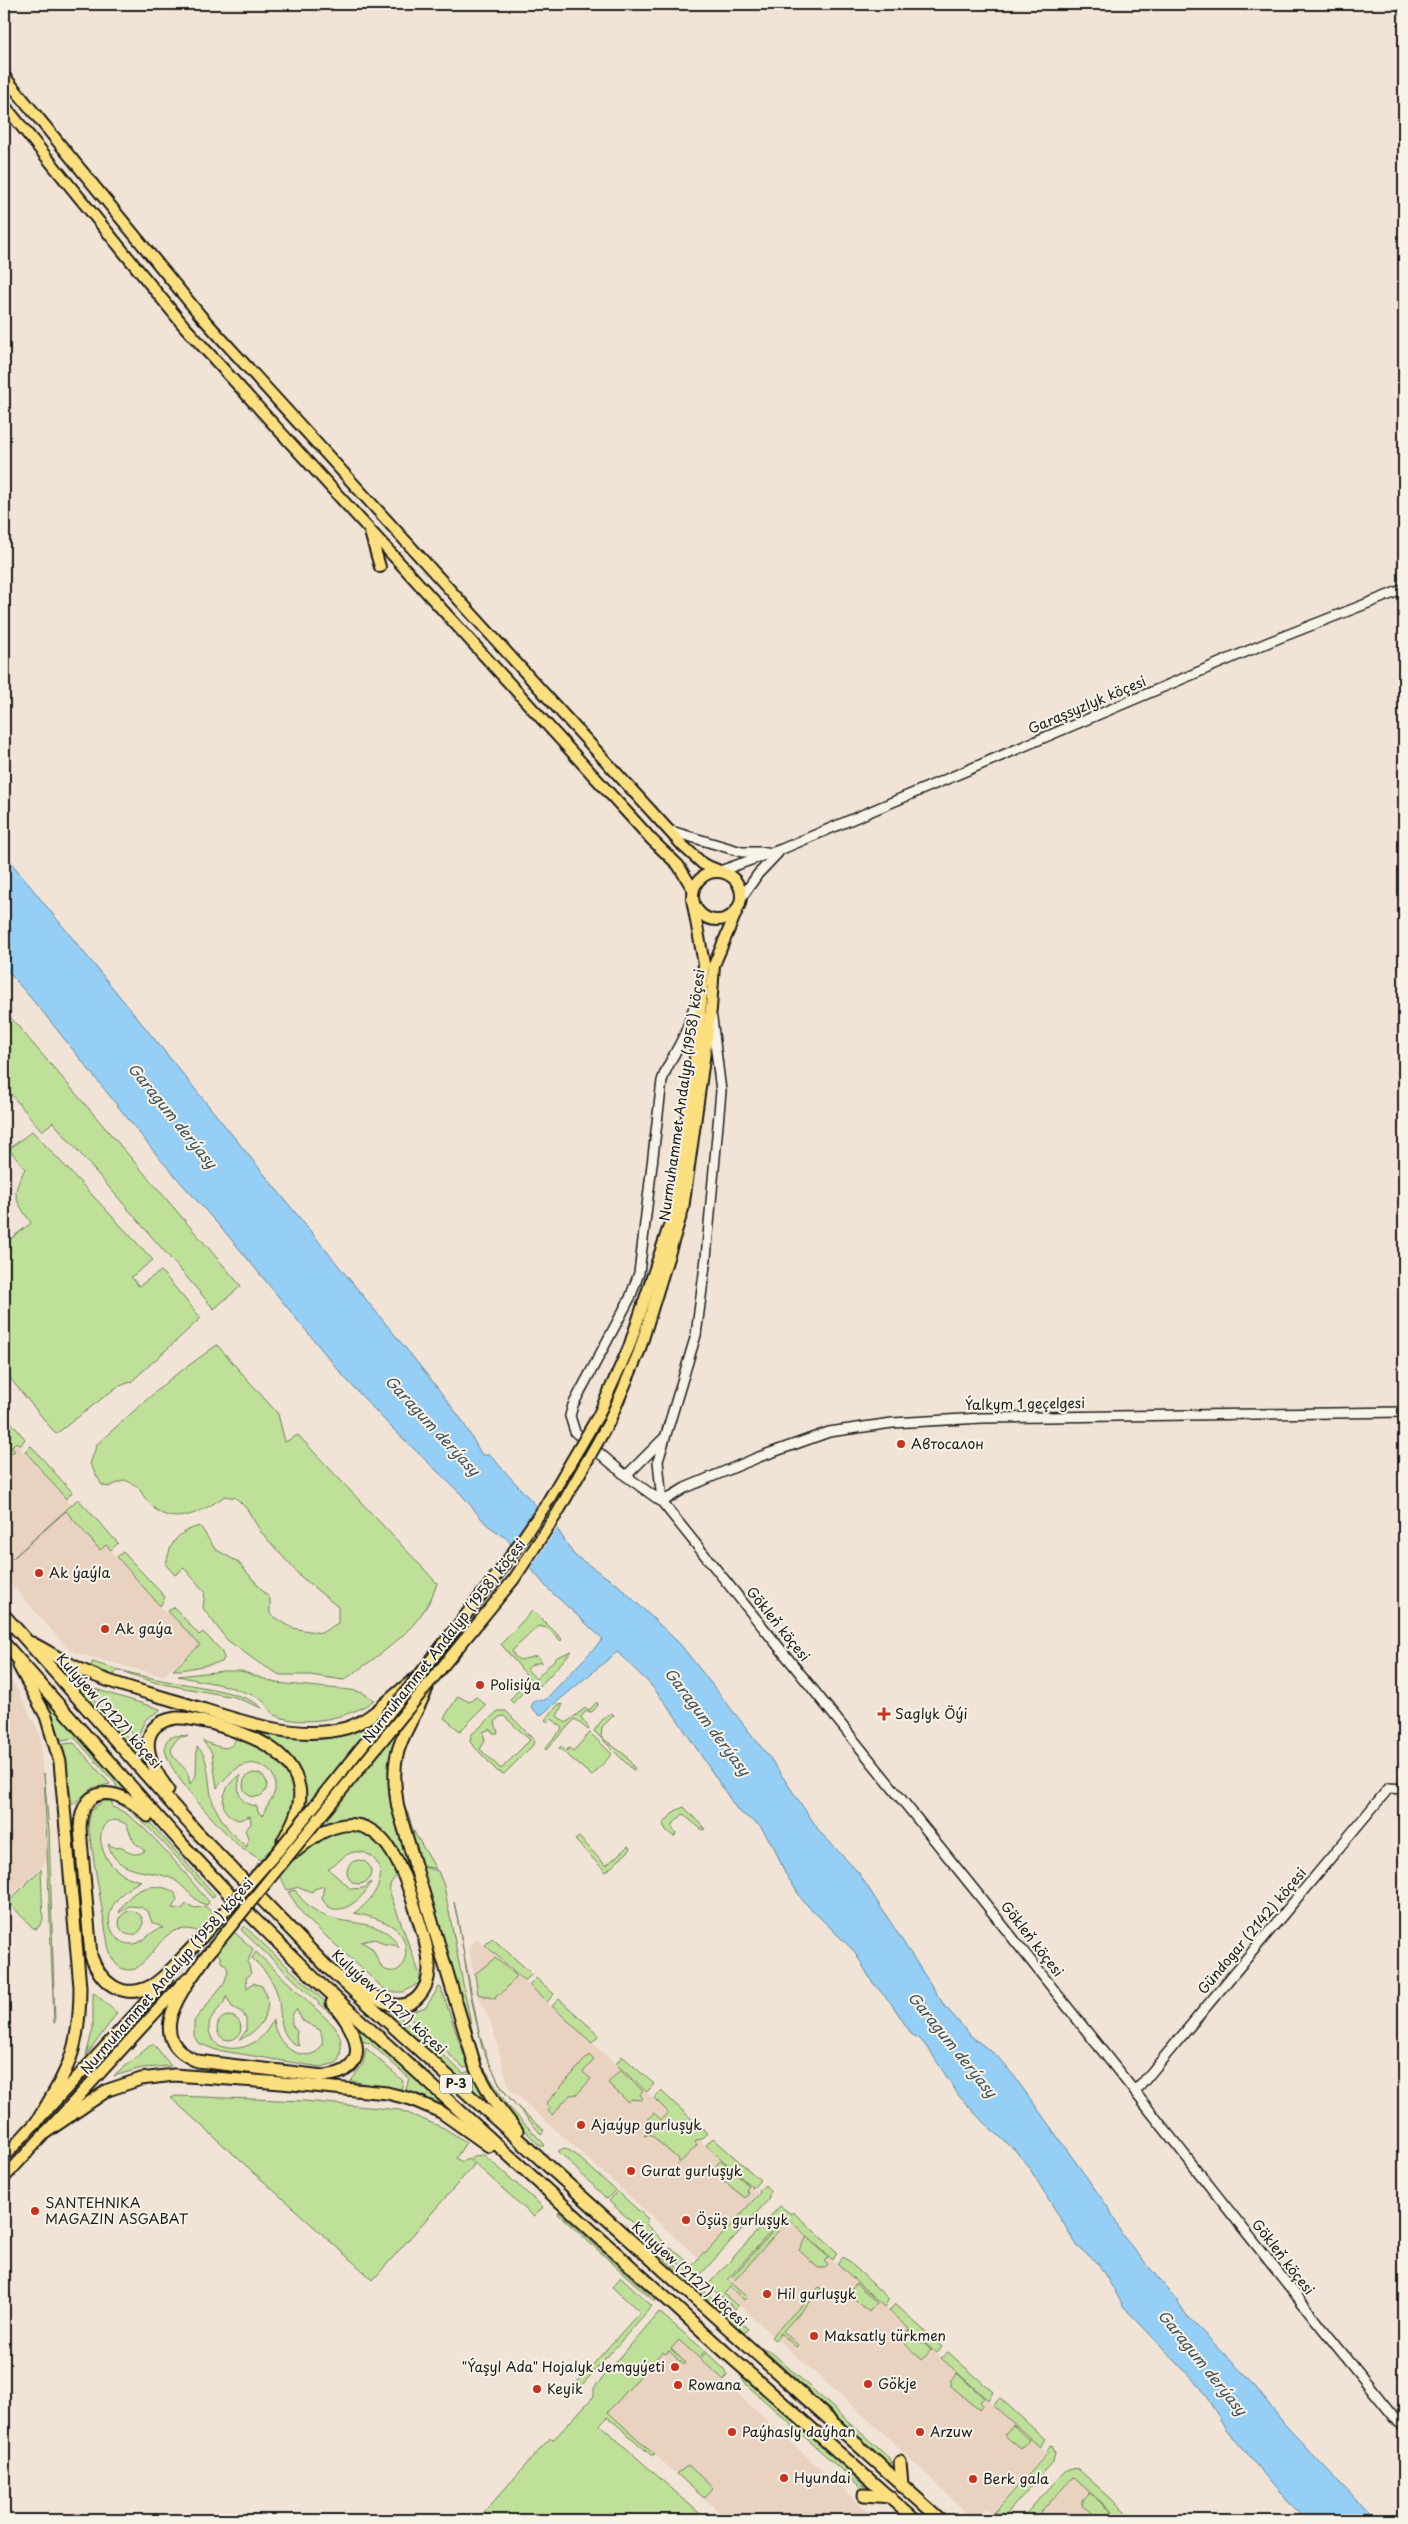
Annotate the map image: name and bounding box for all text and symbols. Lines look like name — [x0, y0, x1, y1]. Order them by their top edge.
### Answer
street label: Garaşsyzlyk köçesi — [1025, 670, 1149, 739]
street label: Nurmuhammet Andalyp (1958) köçesi — [653, 967, 710, 1222]
water label: Garagum derýasy — [123, 1057, 224, 1174]
water label: Garagum derýasy — [380, 1369, 487, 1482]
street label: Ýalkym 1 geçelgesi — [965, 1392, 1085, 1415]
place label: Автосалон — [911, 1433, 984, 1454]
marker: Автосалон — [895, 1438, 907, 1450]
street label: Nurmuhammet Andalyp (1958) köçesi — [357, 1534, 530, 1747]
place label: Ak ýaýla — [49, 1562, 110, 1583]
marker: Ak ýaýla — [33, 1567, 45, 1579]
street label: Gökleň köçesi — [742, 1582, 815, 1666]
place label: Ak gaýa — [115, 1618, 172, 1639]
marker: Ak gaýa — [99, 1623, 111, 1635]
street label: Kulyýew (2127) köçesi — [52, 1648, 167, 1773]
water label: Garagum derýasy — [660, 1662, 757, 1781]
place label: Polisiýa — [490, 1674, 541, 1695]
marker: Polisiýa — [474, 1679, 486, 1691]
place label: Saglyk Öýi — [895, 1703, 968, 1724]
marker: Saglyk Öýi — [877, 1707, 891, 1721]
street label: Gündogar (2142) köçesi — [1192, 1863, 1311, 1999]
street label: Nurmuhammet Andalyp (1958) köçesi — [75, 1873, 258, 2079]
street label: Gökleň köçesi — [996, 1896, 1069, 1981]
street label: Kulyýew (2127) köçesi — [327, 1944, 452, 2059]
water label: Garagum derýasy — [903, 1986, 1004, 2103]
road number: P-3 — [440, 2074, 472, 2094]
place label: Ajaýyp gurluşyk — [591, 2114, 702, 2135]
marker: Ajaýyp gurluşyk — [575, 2119, 587, 2131]
place label: Gurat gurluşyk — [641, 2160, 743, 2181]
marker: Gurat gurluşyk — [625, 2165, 637, 2177]
place label: SANTEHNIKA MAGAZIN ASGABAT — [45, 2192, 189, 2229]
marker: SANTEHNIKA MAGAZIN ASGABAT — [29, 2205, 41, 2217]
place label: Öşüş gurluşyk — [696, 2209, 789, 2230]
marker: Öşüş gurluşyk — [680, 2214, 692, 2226]
street label: Gökleň köçesi — [1247, 2214, 1320, 2299]
street label: Kulyýew (2127) köçesi — [627, 2216, 752, 2331]
place label: Hil gurluşyk — [777, 2283, 857, 2304]
marker: Hil gurluşyk — [761, 2288, 773, 2300]
water label: Garagum derýasy — [1153, 2304, 1254, 2421]
place label: Maksatly türkmen — [824, 2325, 946, 2346]
marker: Maksatly türkmen — [808, 2330, 820, 2342]
place label: "Ýaşyl Ada" Hojalyk Jemgyýeti — [462, 2356, 665, 2377]
marker: "Ýaşyl Ada" Hojalyk Jemgyýeti — [669, 2361, 681, 2373]
place label: Gökje — [878, 2373, 917, 2394]
place label: Rowana — [688, 2374, 742, 2395]
place label: Keyik — [547, 2378, 583, 2399]
marker: Gökje — [862, 2378, 874, 2390]
marker: Rowana — [672, 2379, 684, 2391]
marker: Keyik — [531, 2383, 543, 2395]
place label: Paýhasly daýhan — [742, 2421, 856, 2442]
place label: Arzuw — [930, 2421, 973, 2442]
marker: Paýhasly daýhan — [726, 2426, 738, 2438]
marker: Arzuw — [914, 2426, 926, 2438]
place label: Hyundai — [794, 2467, 851, 2488]
place label: Berk gala — [983, 2468, 1049, 2489]
marker: Hyundai — [778, 2472, 790, 2484]
marker: Berk gala — [967, 2473, 979, 2485]

